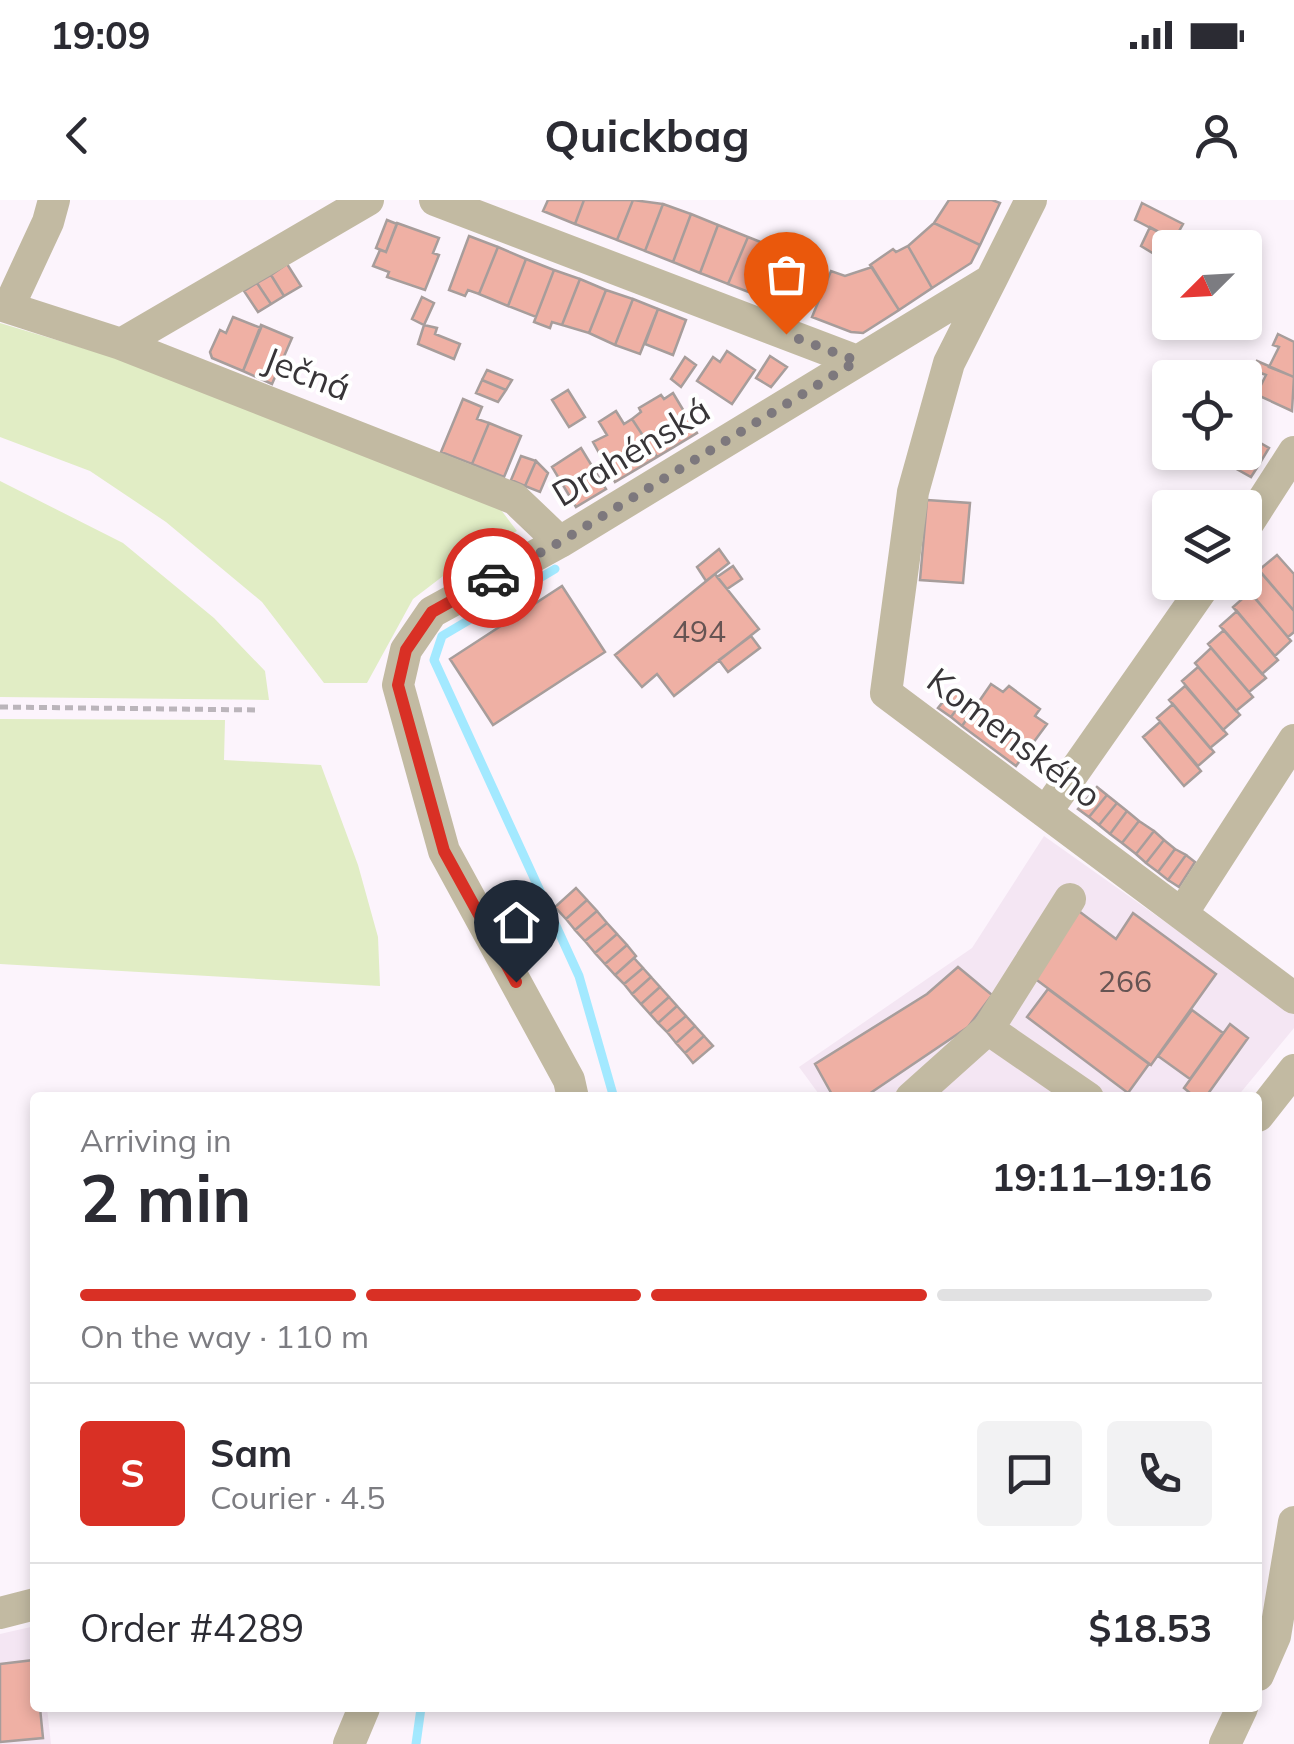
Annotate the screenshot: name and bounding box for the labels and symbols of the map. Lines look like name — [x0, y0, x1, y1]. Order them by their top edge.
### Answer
north arrow — [1152, 230, 1262, 340]
pin — [744, 232, 829, 335]
street label: Ječná — [258, 337, 357, 410]
street label: Drahénská — [544, 387, 717, 515]
courier — [443, 528, 543, 628]
house number: 494 — [672, 612, 726, 650]
street label: Komenského — [919, 657, 1110, 817]
pin — [474, 880, 559, 983]
house number: 266 — [1098, 962, 1152, 1000]

